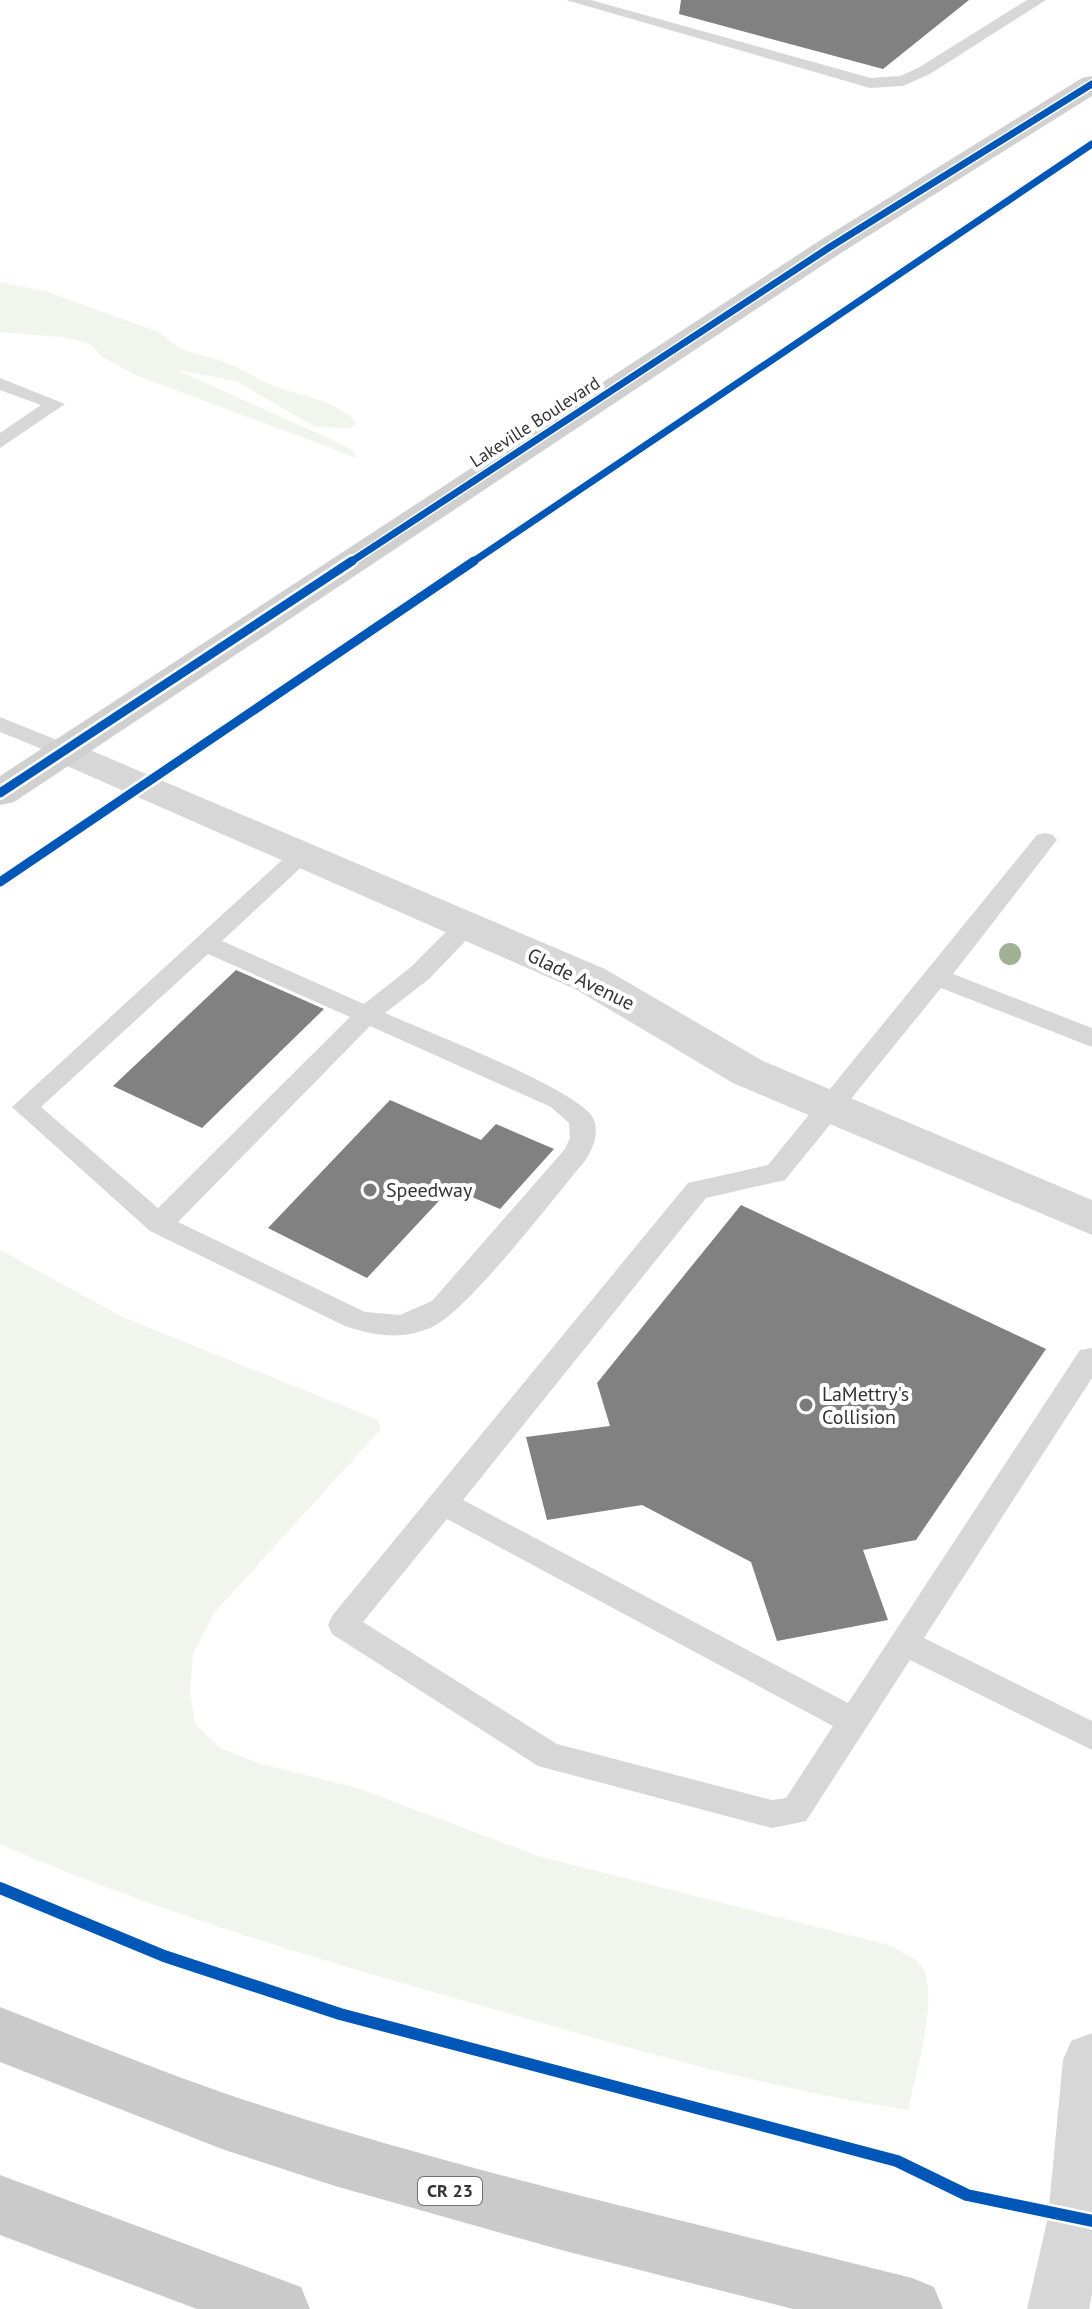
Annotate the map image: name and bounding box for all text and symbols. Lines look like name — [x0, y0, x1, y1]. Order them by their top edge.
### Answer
street label: Lakeville Boulevard — [465, 371, 604, 472]
street label: Glade Avenue — [523, 942, 639, 1016]
place label: Speedway — [386, 1177, 473, 1203]
marker: Speedway — [361, 1181, 379, 1199]
place label: LaMettry's Collision — [822, 1381, 909, 1430]
marker: LaMettry's Collision — [797, 1396, 815, 1414]
road number: CR 23 — [418, 2177, 482, 2205]

